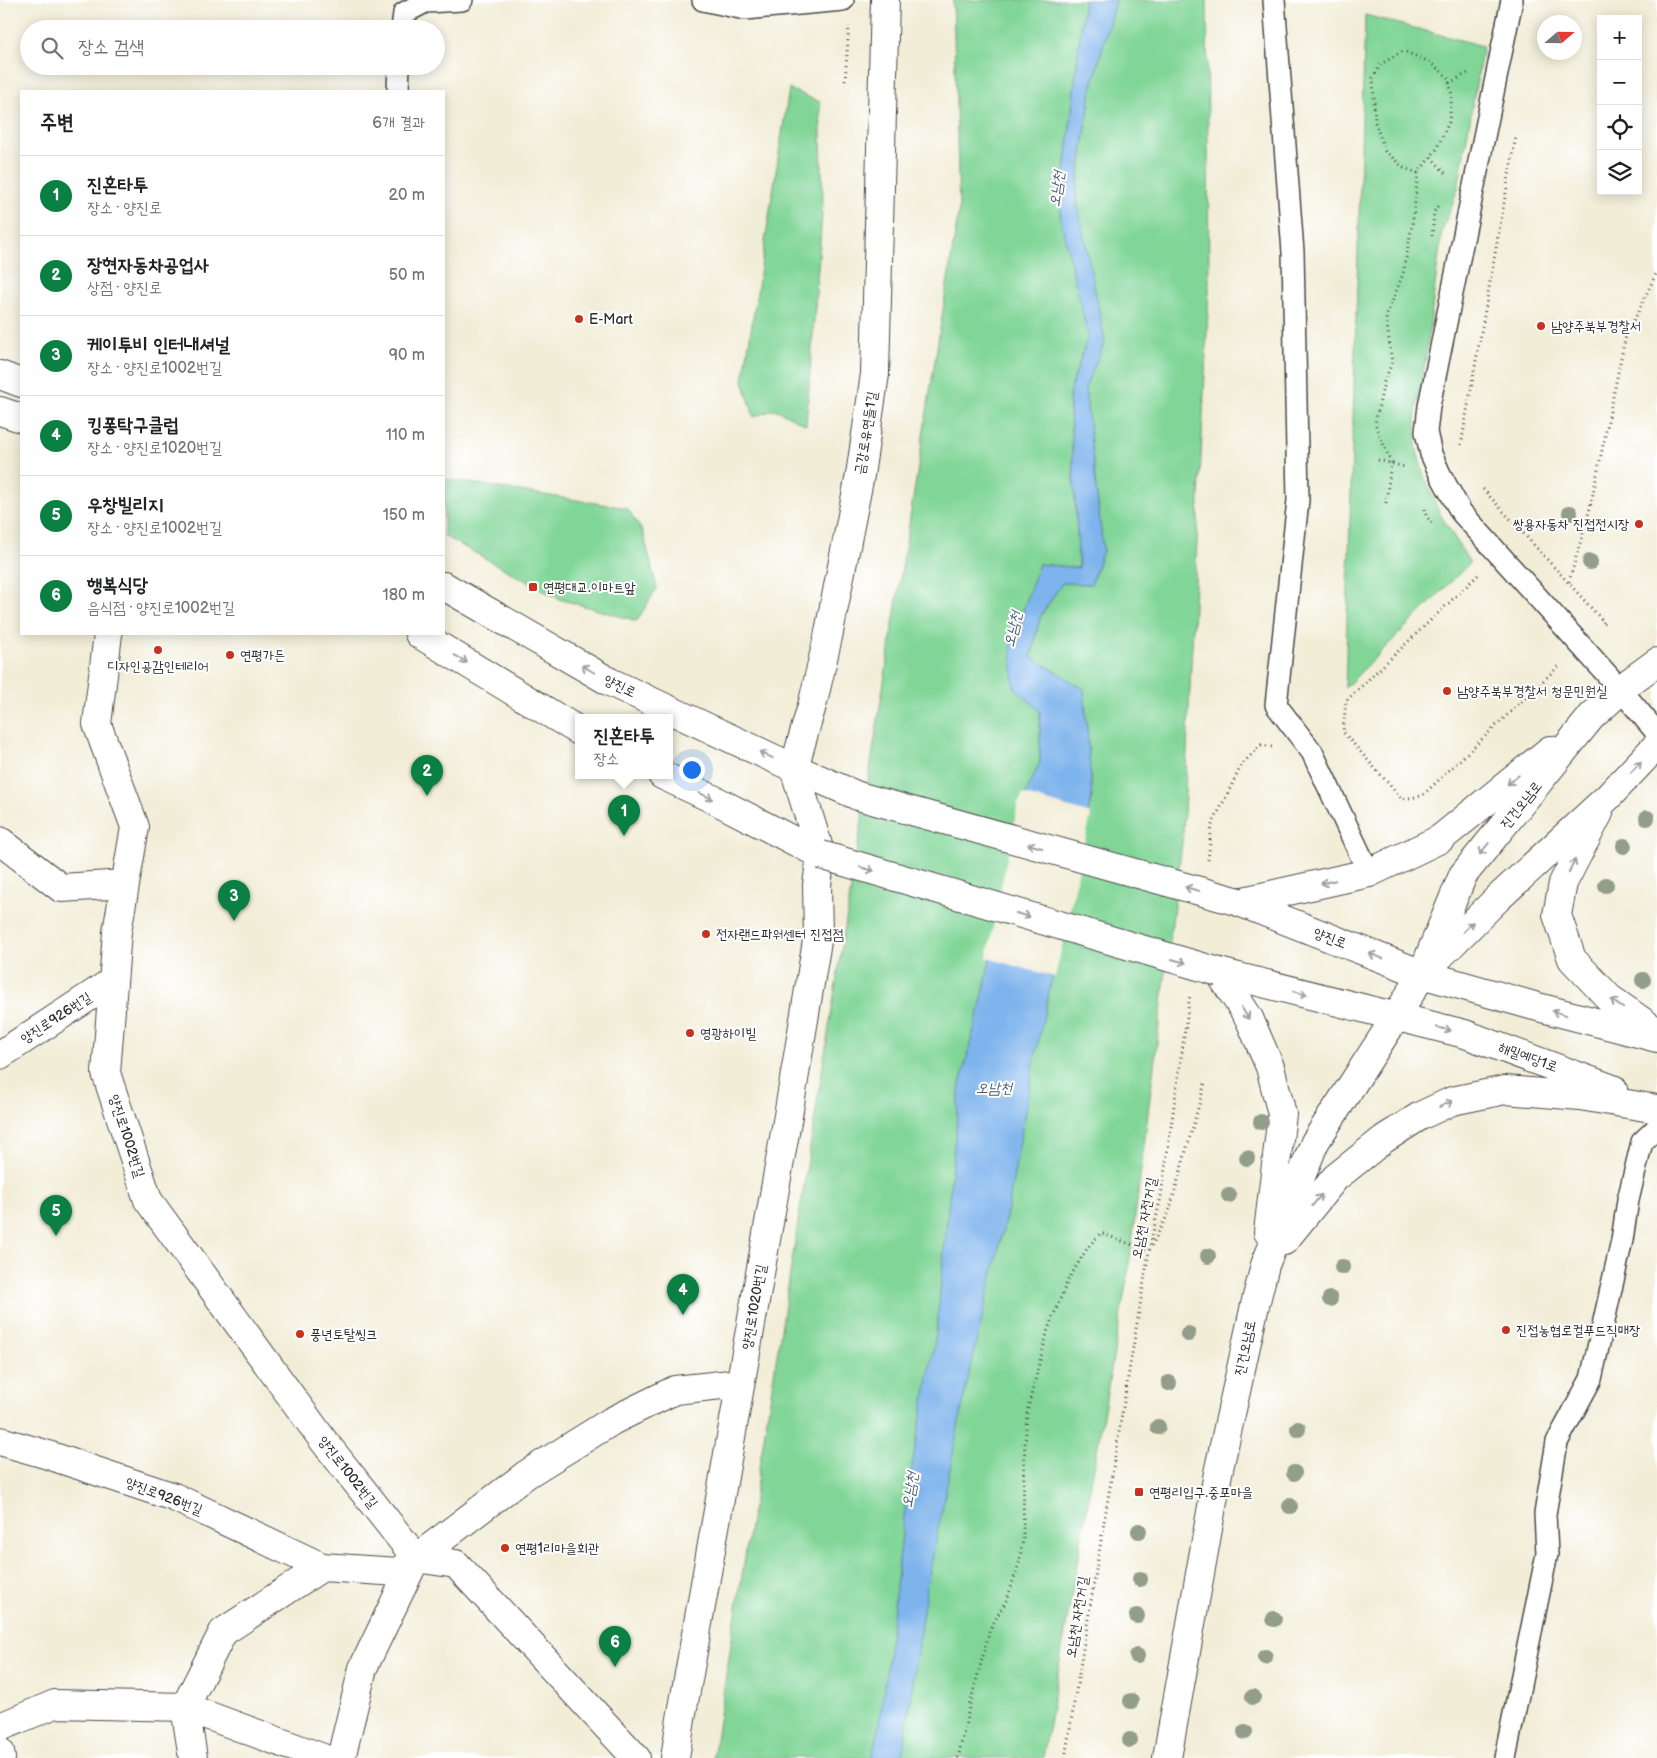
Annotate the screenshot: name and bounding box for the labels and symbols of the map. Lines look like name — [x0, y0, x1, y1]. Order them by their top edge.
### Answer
north arrow — [1537, 15, 1582, 60]
water label: 오남천 — [1045, 168, 1069, 208]
place label: E-Mart — [589, 311, 634, 328]
marker: E-Mart — [573, 313, 585, 325]
place label: 남양주북부경찰서 — [1551, 318, 1641, 335]
marker: 남양주북부경찰서 — [1535, 320, 1547, 332]
street label: 금강로유연들1길 — [851, 389, 881, 476]
place label: 쌍용자동차 진접전시장 — [1513, 516, 1630, 533]
marker: 쌍용자동차 진접전시장 — [1633, 518, 1645, 530]
place label: 연평대교.이마트앞 — [543, 579, 636, 596]
marker: 연평대교.이마트앞 — [527, 581, 539, 593]
water label: 오남천 — [1000, 607, 1027, 649]
marker: 디자인공감인테리어 — [152, 644, 164, 656]
place label: 연평가든 — [240, 647, 285, 664]
marker: 연평가든 — [224, 649, 236, 661]
one-way arrow — [453, 654, 467, 664]
place label: 디자인공감인테리어 — [107, 658, 209, 675]
one-way arrow — [582, 664, 596, 674]
street label: 양진로 — [601, 671, 639, 701]
place label: 남양주북부경찰서 청문민원실 — [1457, 683, 1607, 700]
marker: 남양주북부경찰서 청문민원실 — [1441, 685, 1453, 697]
one-way arrow — [759, 750, 774, 760]
pin: 2 — [411, 755, 443, 796]
your location — [679, 757, 705, 783]
one-way arrow — [1630, 760, 1642, 773]
one-way arrow — [1507, 774, 1520, 785]
street label: 진건오남로 — [1497, 778, 1545, 832]
one-way arrow — [698, 791, 713, 801]
pin: 1 — [608, 795, 640, 836]
one-way arrow — [1028, 840, 1044, 850]
one-way arrow — [1479, 842, 1490, 855]
one-way arrow — [1568, 859, 1577, 874]
one-way arrow — [859, 865, 875, 875]
one-way arrow — [1321, 878, 1337, 888]
pin: 3 — [218, 880, 250, 921]
one-way arrow — [1184, 884, 1200, 894]
one-way arrow — [1015, 910, 1031, 920]
one-way arrow — [1462, 922, 1474, 934]
street label: 양진로 — [1311, 924, 1349, 952]
place label: 전자랜드파워센터 진접점 — [716, 926, 844, 943]
marker: 전자랜드파워센터 진접점 — [700, 928, 712, 940]
one-way arrow — [1369, 951, 1384, 960]
one-way arrow — [1171, 956, 1187, 966]
street label: 양진로926번길 — [17, 988, 95, 1047]
one-way arrow — [1291, 989, 1307, 998]
one-way arrow — [1610, 999, 1624, 1009]
one-way arrow — [1241, 1005, 1251, 1019]
one-way arrow — [1551, 1008, 1567, 1017]
place label: 영광하이빌 — [700, 1025, 757, 1042]
one-way arrow — [1435, 1025, 1451, 1034]
marker: 영광하이빌 — [684, 1027, 696, 1039]
street label: 해밀예당1로 — [1496, 1038, 1560, 1076]
water label: 오남천 — [976, 1079, 1014, 1098]
street label: 양진로1002번길 — [106, 1092, 149, 1180]
one-way arrow — [1438, 1099, 1453, 1108]
street label: 오남천 자전거길 — [1128, 1175, 1160, 1260]
one-way arrow — [1312, 1194, 1323, 1207]
pin: 5 — [40, 1195, 72, 1236]
street label: 양진로1020번길 — [738, 1262, 770, 1351]
pin: 4 — [667, 1274, 699, 1315]
street label: 진건오남로 — [1231, 1319, 1259, 1377]
place label: 진접농협로컬푸드직매장 — [1516, 1322, 1641, 1339]
marker: 진접농협로컬푸드직매장 — [1500, 1324, 1512, 1336]
place label: 풍년토탈씽크 — [310, 1326, 378, 1343]
marker: 풍년토탈씽크 — [294, 1328, 306, 1340]
street label: 양진로1002번길 — [315, 1433, 382, 1512]
water label: 오남천 — [897, 1469, 923, 1509]
street label: 양진로926번길 — [123, 1474, 206, 1519]
place label: 연평리입구.중포마을 — [1149, 1484, 1253, 1501]
marker: 연평리입구.중포마을 — [1133, 1486, 1145, 1498]
place label: 연평1리마을회관 — [515, 1540, 599, 1557]
marker: 연평1리마을회관 — [499, 1542, 511, 1554]
street label: 오남천 자전거길 — [1062, 1574, 1092, 1659]
pin: 6 — [599, 1626, 631, 1667]

